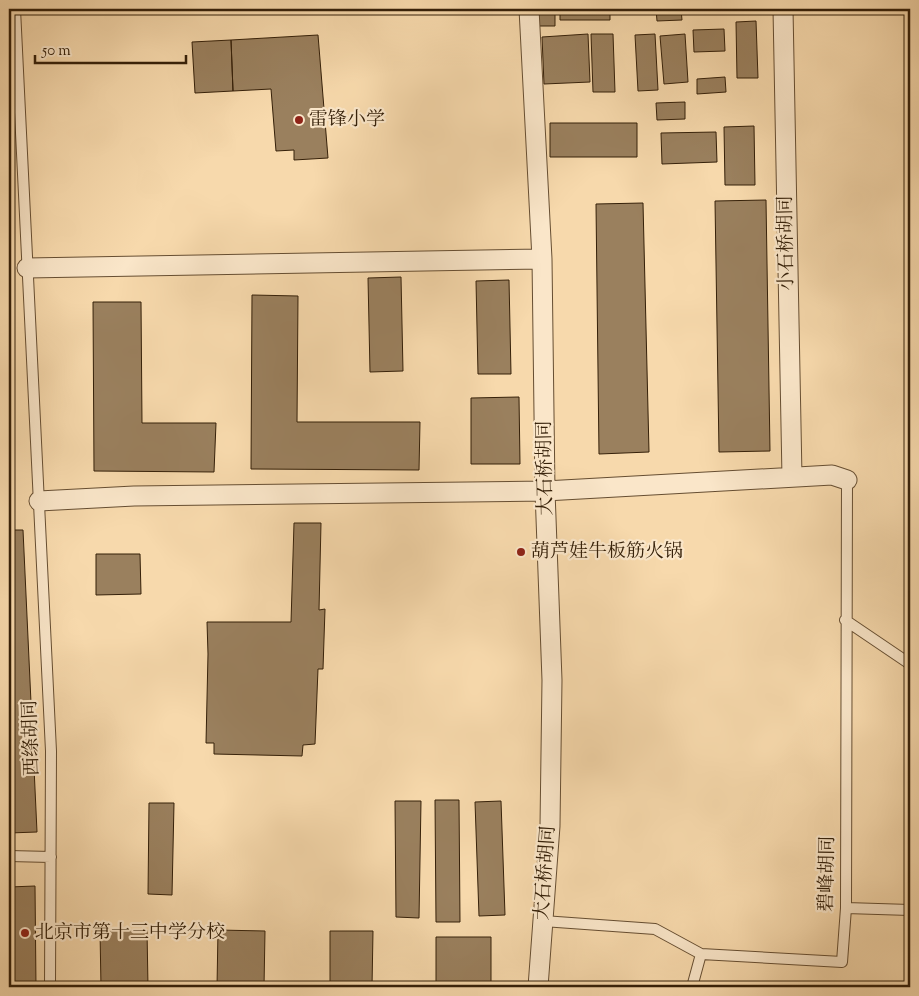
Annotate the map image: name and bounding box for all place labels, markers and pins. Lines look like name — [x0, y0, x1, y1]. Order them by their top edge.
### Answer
place label: 雷锋小学 — [309, 107, 385, 134]
marker: 雷锋小学 — [293, 114, 305, 126]
place label: 葫芦娃牛板筋火锅 — [531, 539, 683, 566]
marker: 葫芦娃牛板筋火锅 — [515, 546, 527, 558]
place label: 北京市第十三中学分校 — [35, 920, 225, 947]
marker: 北京市第十三中学分校 — [19, 927, 31, 939]

